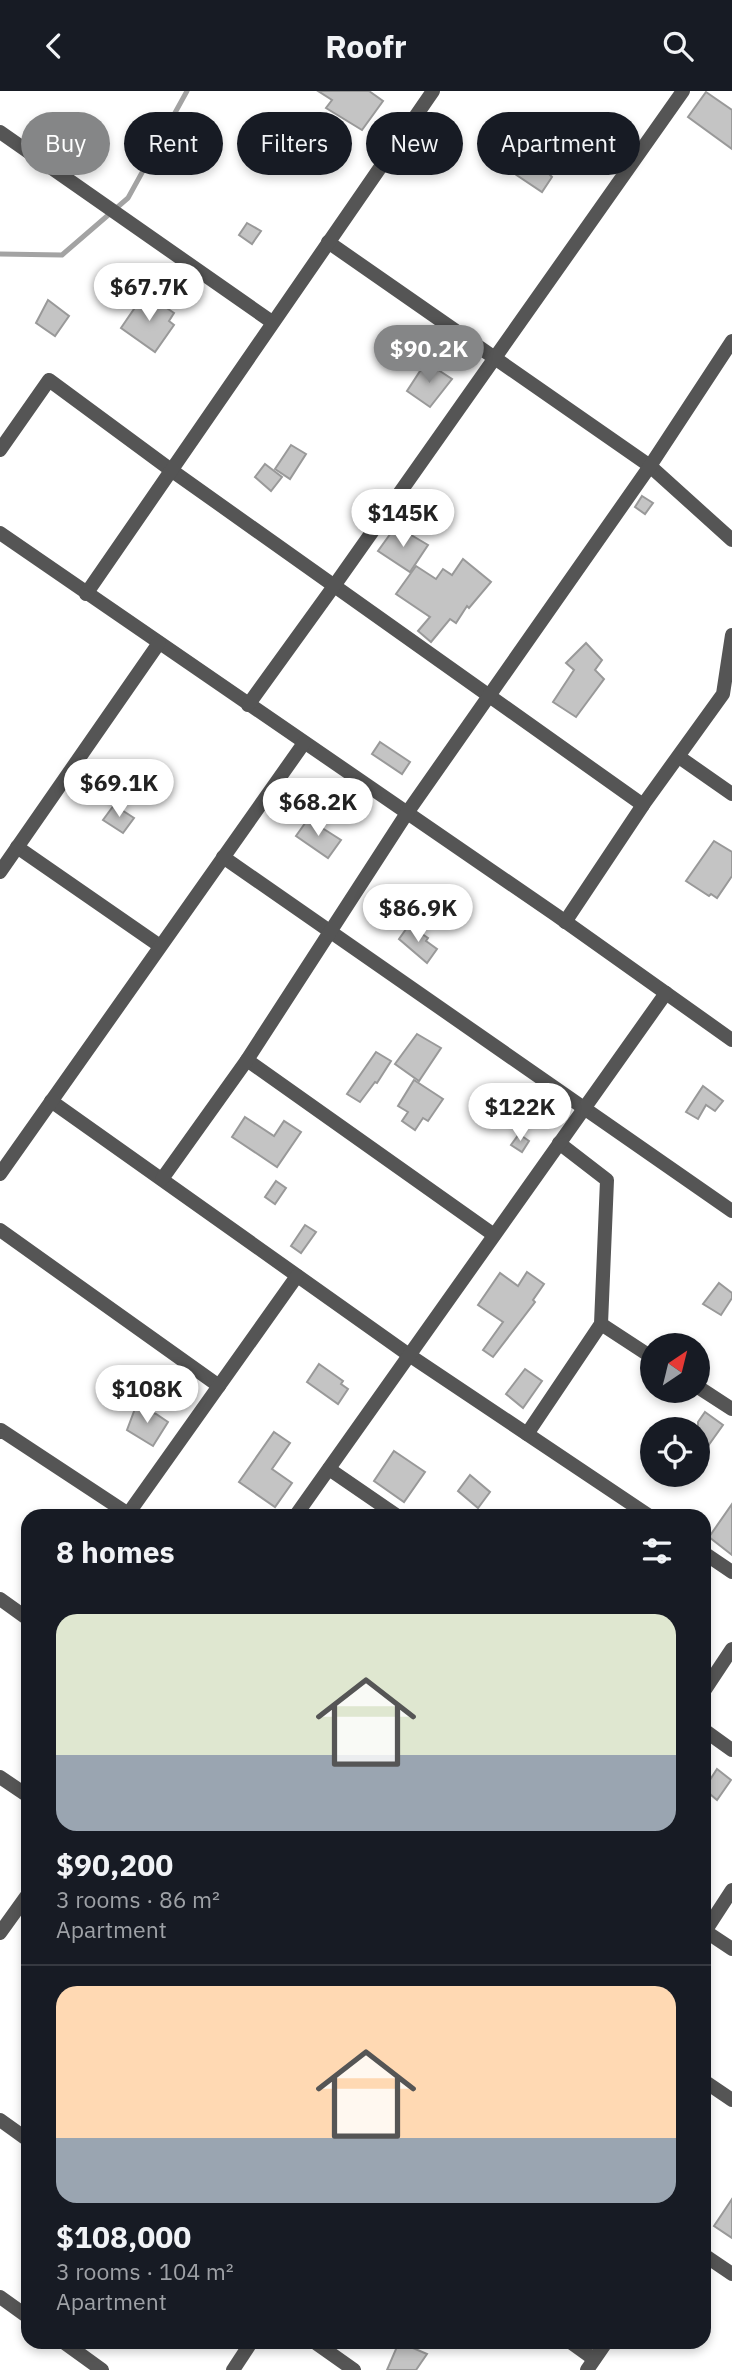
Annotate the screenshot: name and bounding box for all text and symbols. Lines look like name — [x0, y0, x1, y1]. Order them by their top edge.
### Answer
text: Roofr — [325, 25, 407, 67]
icon: back — [35, 27, 73, 65]
icon: search — [659, 27, 697, 65]
chip: Buy — [21, 112, 110, 175]
chip: Rent — [124, 112, 223, 175]
chip: Filters — [237, 112, 352, 175]
chip: New — [366, 112, 463, 175]
chip: Apartment — [477, 112, 640, 175]
pin: $67.7K — [92, 264, 206, 323]
text: $67.7K — [110, 271, 188, 301]
pin: $90.2K — [372, 325, 486, 385]
text: $90.2K — [390, 333, 468, 363]
pin: $145K — [354, 489, 452, 549]
text: $145K — [367, 497, 439, 527]
pin: $69.1K — [62, 759, 176, 819]
text: $69.1K — [80, 767, 158, 797]
pin: $68.2K — [261, 779, 375, 838]
text: $68.2K — [279, 786, 357, 816]
pin: $86.9K — [361, 885, 475, 944]
text: $86.9K — [379, 892, 457, 922]
pin: $122K — [471, 1083, 569, 1143]
text: $122K — [484, 1091, 556, 1121]
north arrow — [640, 1333, 710, 1403]
map controls — [640, 1333, 710, 1487]
pin: $108K — [98, 1365, 196, 1425]
text: $108K — [111, 1373, 183, 1403]
button: locate — [640, 1417, 710, 1487]
text: 8 homes — [56, 1532, 175, 1571]
icon: filters — [638, 1532, 676, 1570]
icon: home — [303, 1659, 429, 1785]
text: $90,200 — [56, 1845, 173, 1884]
text: 3 rooms · 86 m² — [56, 1884, 220, 1914]
text: Apartment — [56, 1914, 167, 1944]
icon: home — [303, 2031, 429, 2157]
text: $108,000 — [56, 2217, 191, 2256]
text: 3 rooms · 104 m² — [56, 2256, 234, 2286]
text: Apartment — [56, 2286, 167, 2316]

